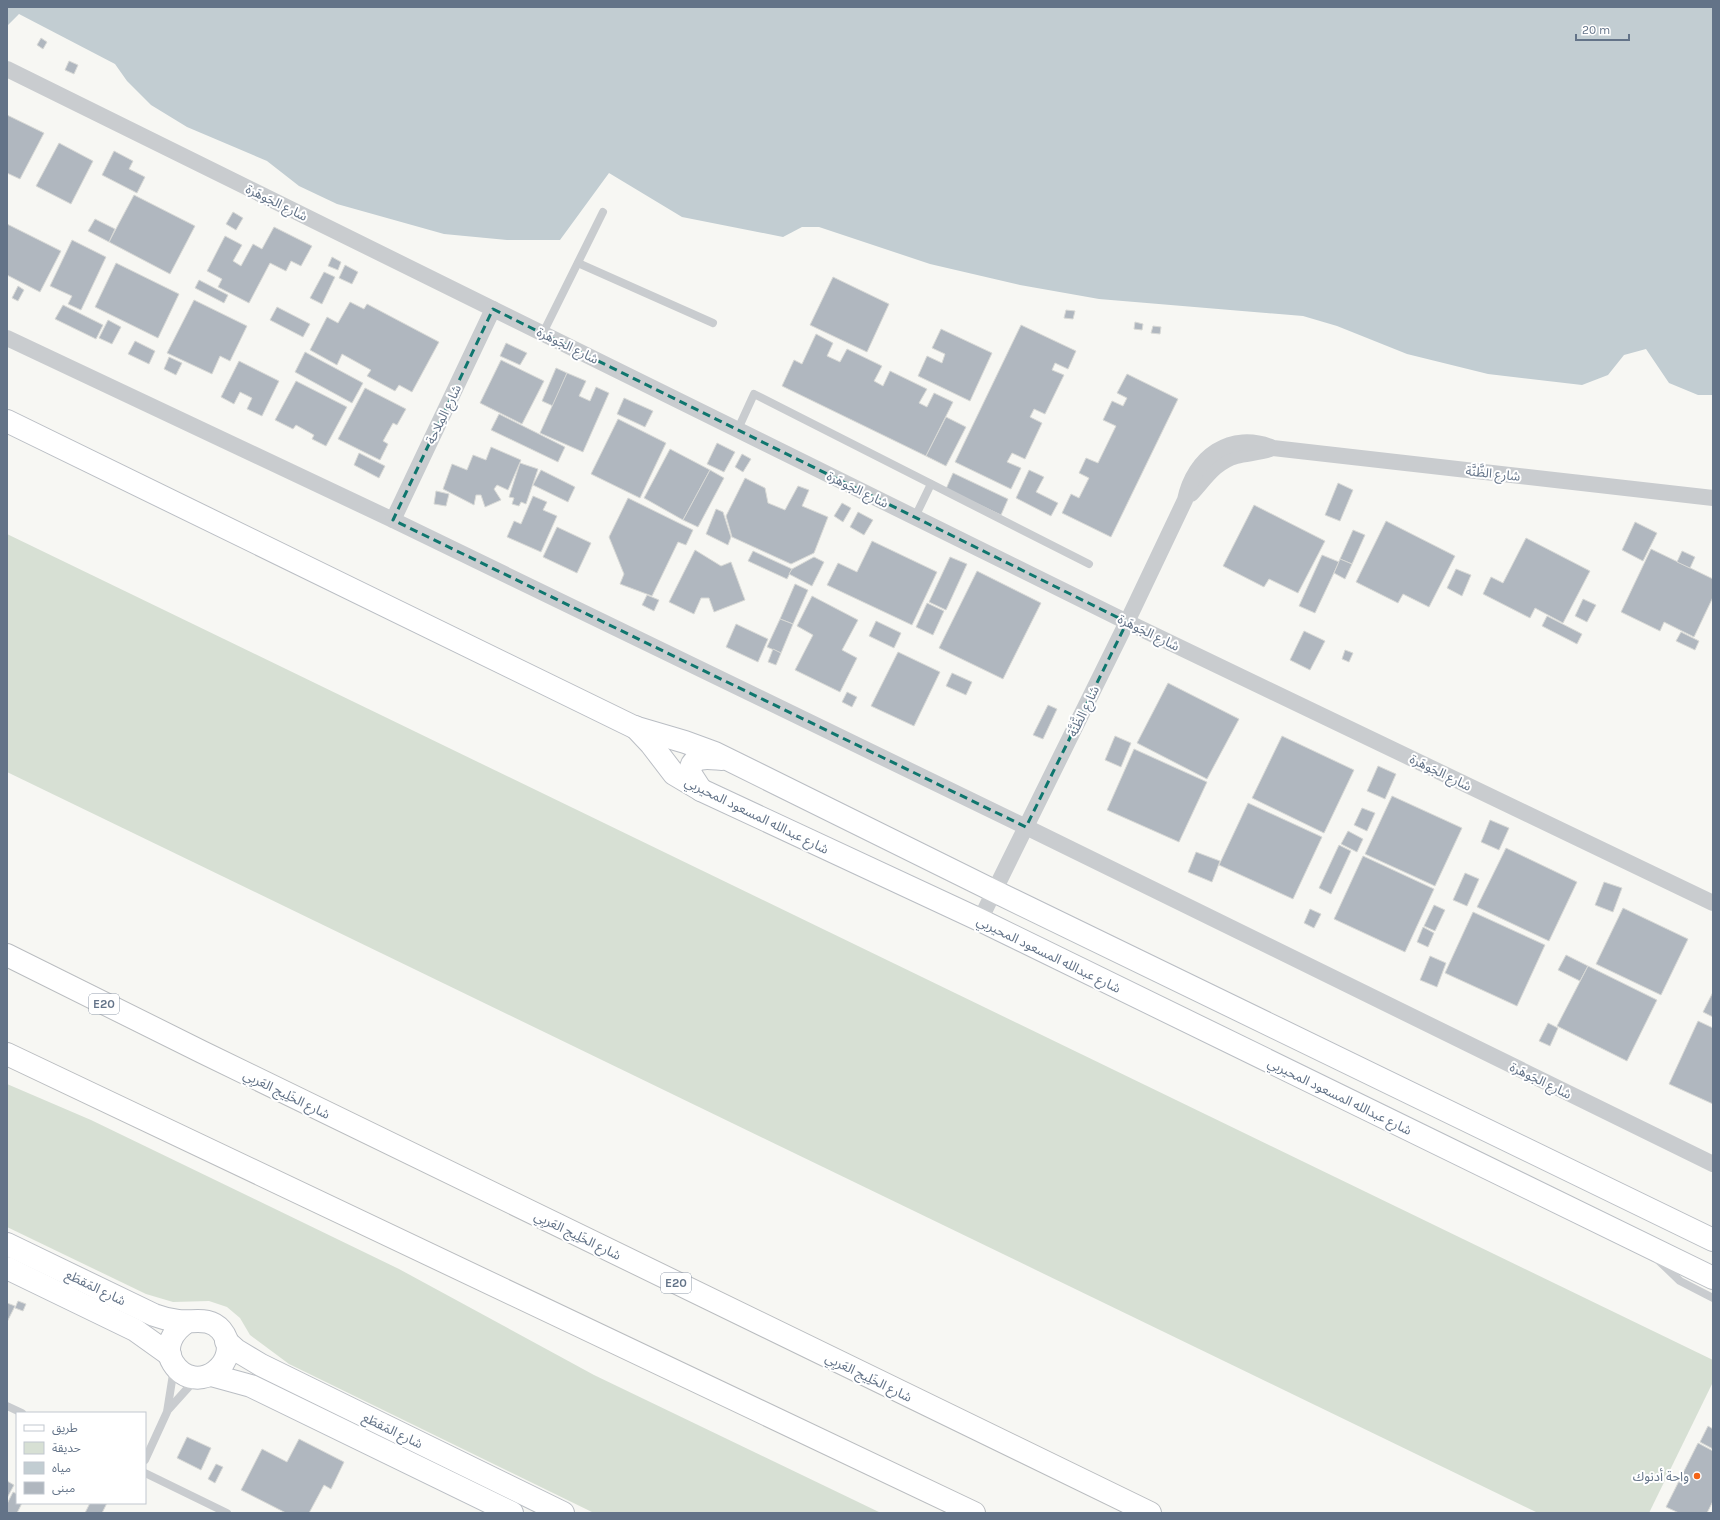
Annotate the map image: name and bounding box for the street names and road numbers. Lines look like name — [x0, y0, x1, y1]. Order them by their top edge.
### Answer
street label: شارع الجَوهَرة — [242, 181, 310, 227]
street label: شارع الجَوهَرة — [533, 324, 601, 370]
street label: شارع المِلاحة — [423, 382, 467, 448]
street label: شارع الظَّنَّة — [1465, 461, 1521, 487]
street label: شارع الجَوهَرة — [823, 468, 891, 514]
street label: شارع الجَوهَرة — [1114, 611, 1182, 657]
street label: شارع الظَّنَّة — [1063, 682, 1105, 740]
street label: شارع الجَوهَرة — [1406, 751, 1474, 797]
street label: شارع عبدالله المسعود المحيربي — [681, 774, 831, 860]
street label: شارع عبدالله المسعود المحيربي — [973, 913, 1123, 999]
road number: E20 — [89, 994, 119, 1014]
street label: شارع عبدالله المسعود المحيربي — [1264, 1055, 1414, 1141]
street label: شارع الجَوهَرة — [1506, 1059, 1574, 1105]
street label: شارع الخَلِيج العَربِي — [240, 1067, 333, 1125]
street label: شارع الخَلِيج العَربِي — [531, 1208, 624, 1266]
street label: شارع المَقطَع — [62, 1266, 128, 1311]
road number: E20 — [661, 1273, 691, 1293]
street label: شارع الخَلِيج العَربِي — [822, 1350, 915, 1408]
street label: شارع المَقطَع — [359, 1409, 425, 1454]

